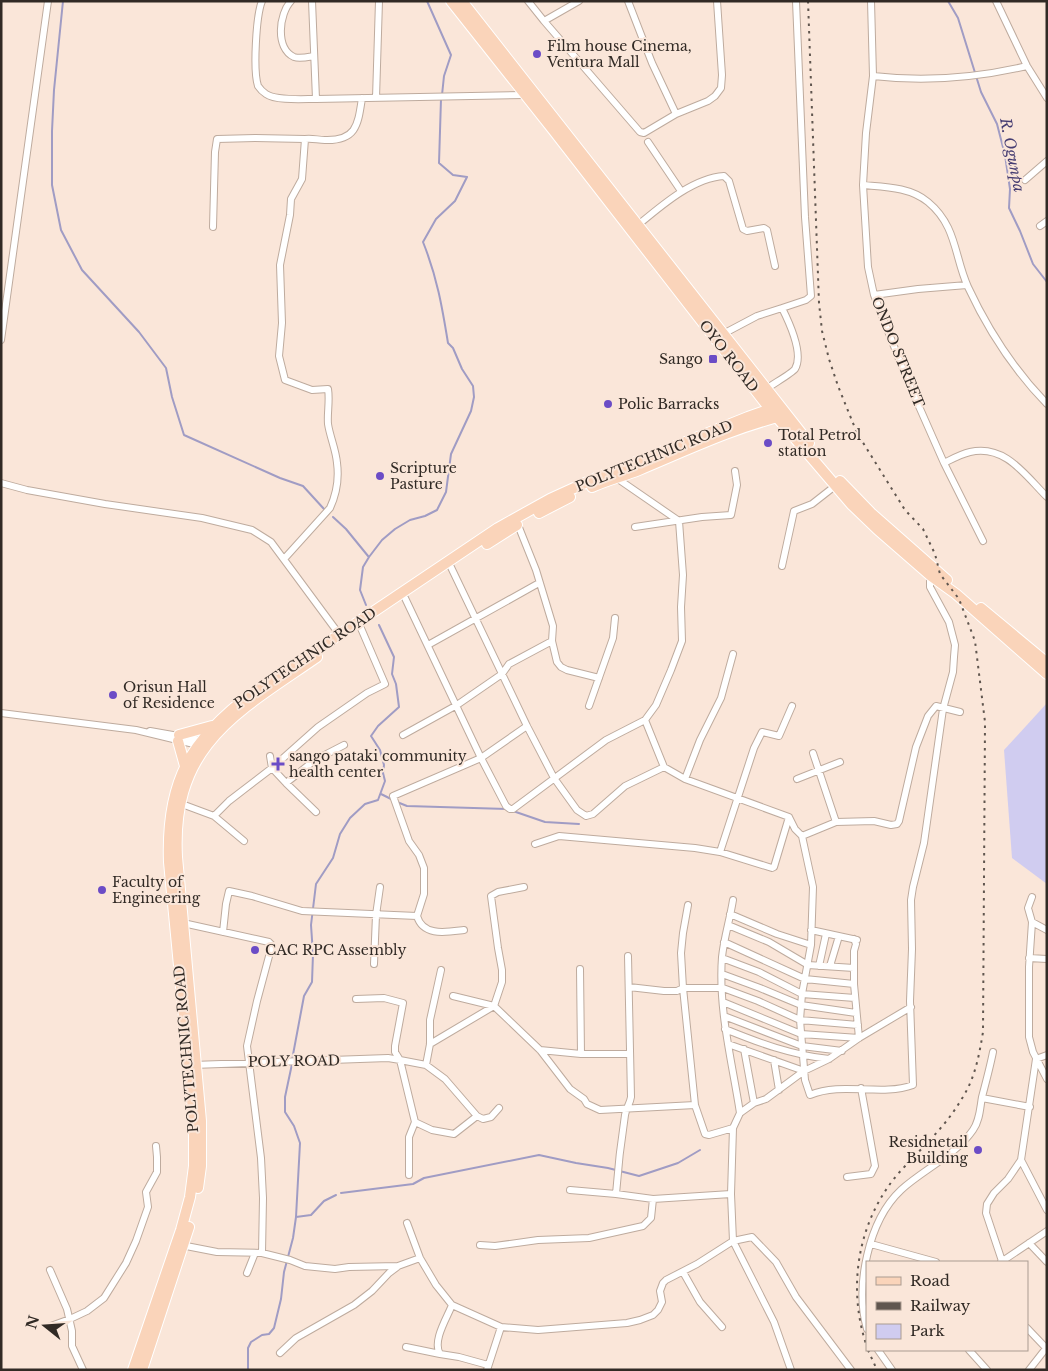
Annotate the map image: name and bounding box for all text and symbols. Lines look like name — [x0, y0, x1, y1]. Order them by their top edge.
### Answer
place label: Film house Cinema, Ventura Mall — [546, 37, 692, 71]
marker: Film house Cinema, Ventura Mall — [531, 48, 543, 60]
water label: R. Ogunpa — [996, 115, 1029, 194]
street label: ONDO STREET — [868, 294, 928, 410]
street label: OYO ROAD — [695, 316, 763, 396]
place label: Sango — [659, 350, 703, 368]
marker: Sango — [707, 353, 719, 365]
place label: Polic Barracks — [618, 395, 719, 413]
marker: Polic Barracks — [602, 398, 614, 410]
street label: POLYTECHNIC ROAD — [573, 416, 735, 496]
place label: Total Petrol station — [778, 426, 862, 460]
marker: Total Petrol station — [762, 437, 774, 449]
place label: Scripture Pasture — [390, 459, 457, 493]
marker: Scripture Pasture — [374, 470, 386, 482]
street label: POLYTECHNIC ROAD — [230, 604, 380, 712]
place label: Orisun Hall of Residence — [123, 678, 215, 712]
marker: Orisun Hall of Residence — [107, 689, 119, 701]
place label: sango pataki community health center — [289, 747, 467, 781]
marker: sango pataki community health center — [271, 757, 285, 771]
place label: Faculty of Engineering — [112, 873, 201, 907]
marker: Faculty of Engineering — [96, 884, 108, 896]
place label: CAC RPC Assembly — [265, 941, 407, 959]
marker: CAC RPC Assembly — [249, 944, 261, 956]
street label: POLYTECHNIC ROAD — [170, 965, 202, 1133]
street label: POLY ROAD — [248, 1051, 340, 1071]
place label: Residnetail Building — [888, 1133, 969, 1167]
marker: Residnetail Building — [972, 1144, 984, 1156]
legend — [866, 1261, 1028, 1351]
text: Road — [910, 1271, 950, 1290]
text: Railway — [910, 1296, 971, 1315]
north arrow — [20, 1301, 70, 1351]
text: N — [22, 1313, 43, 1331]
text: Park — [910, 1321, 946, 1340]

